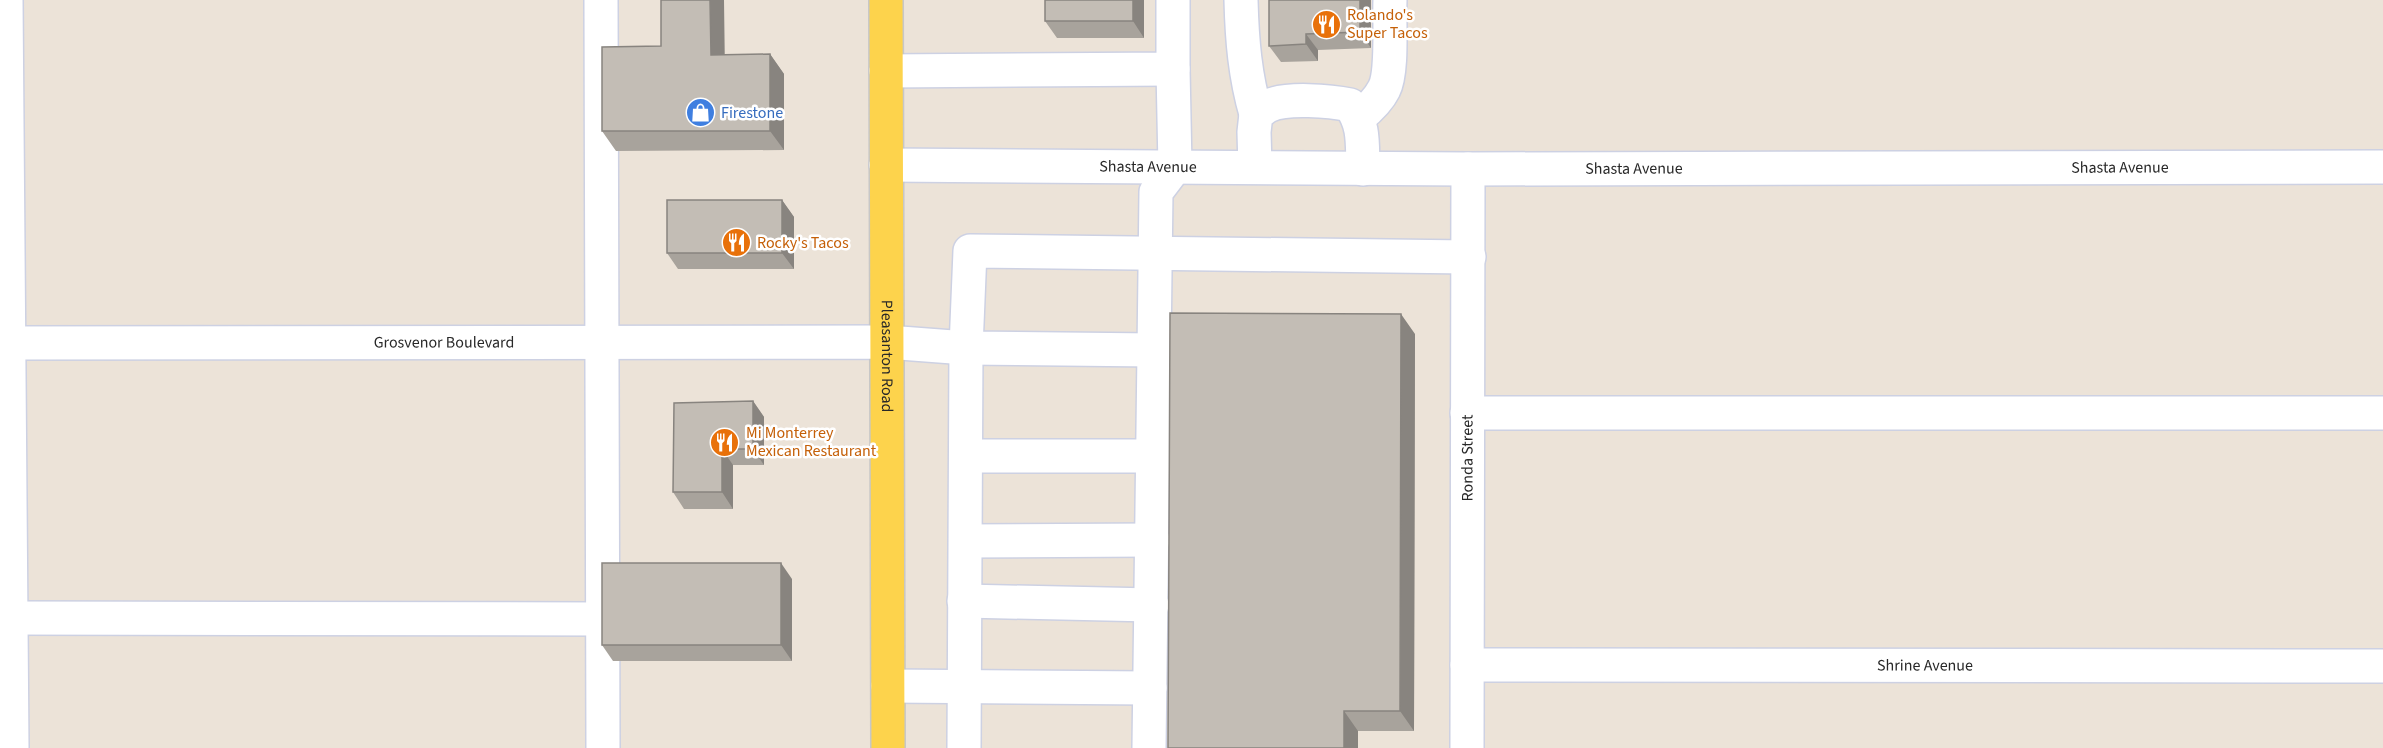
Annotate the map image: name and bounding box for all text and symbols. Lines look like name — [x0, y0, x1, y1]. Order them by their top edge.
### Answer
place label: Rolando's Super Tacos — [1347, 4, 1428, 44]
restaurant icon: Rolando's Super Tacos — [1310, 8, 1342, 40]
shop icon: Firestone — [684, 97, 716, 129]
place label: Firestone — [721, 102, 783, 124]
street label: Shasta Avenue — [1099, 155, 1197, 178]
street label: Shasta Avenue — [2071, 156, 2169, 179]
street label: Shasta Avenue — [1585, 158, 1683, 180]
restaurant icon: Rocky's Tacos — [720, 227, 752, 259]
place label: Rocky's Tacos — [757, 232, 849, 254]
street label: Pleasanton Road — [876, 300, 898, 412]
street label: Grosvenor Boulevard — [374, 331, 514, 354]
street label: Ronda Street — [1456, 414, 1479, 501]
place label: Mi Monterrey Mexican Restaurant — [746, 422, 877, 462]
restaurant icon: Mi Monterrey Mexican Restaurant — [709, 426, 741, 458]
street label: Shrine Avenue — [1877, 654, 1973, 677]

